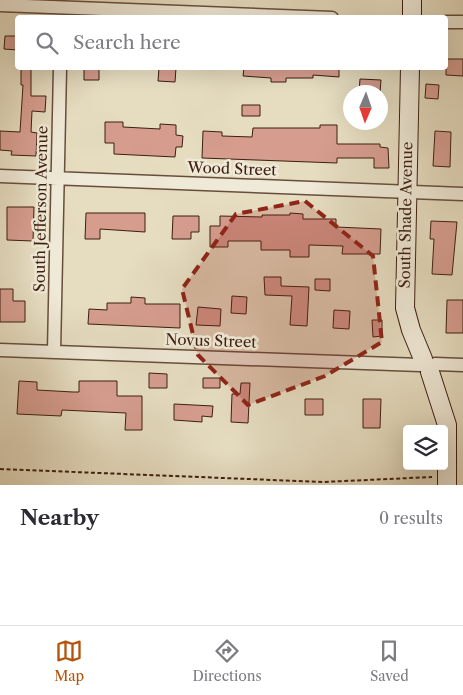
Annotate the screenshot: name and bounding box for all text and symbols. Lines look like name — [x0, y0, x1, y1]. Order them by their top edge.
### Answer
search box — [15, 15, 448, 70]
icon: search — [33, 29, 61, 57]
text: Search here — [73, 31, 181, 54]
north arrow — [343, 85, 388, 130]
street label: South Jefferson Avenue — [30, 126, 51, 292]
street label: South Shade Avenue — [395, 142, 416, 288]
street label: Wood Street — [186, 157, 278, 180]
street label: Novus Street — [165, 329, 258, 352]
map controls — [403, 425, 448, 470]
button: layers — [403, 425, 448, 470]
text: Nearby — [20, 505, 99, 530]
text: 0 results — [379, 508, 443, 528]
tab: Map — [54, 637, 84, 685]
tab: Directions — [192, 637, 262, 685]
tab: Saved — [370, 637, 409, 685]

